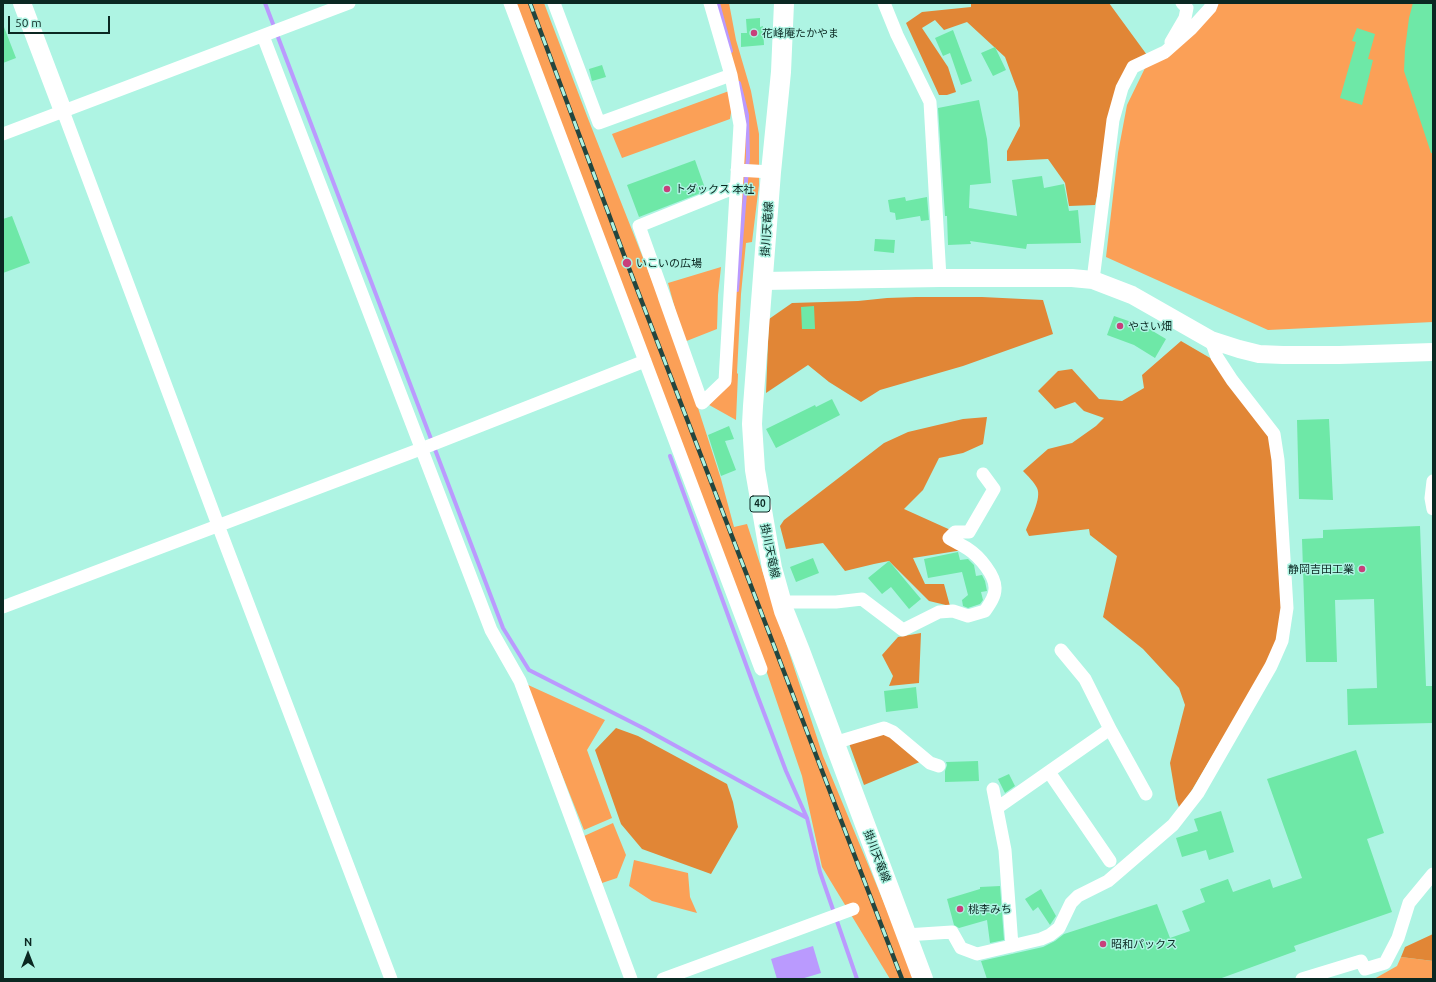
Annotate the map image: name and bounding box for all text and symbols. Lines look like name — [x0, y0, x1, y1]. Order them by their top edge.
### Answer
scale bar — [10, 8, 112, 34]
text: 50 m — [15, 16, 42, 29]
place label: 花峰庵たかやま — [762, 26, 839, 40]
marker: 花峰庵たかやま — [749, 28, 759, 38]
place label: トダックス 本社 — [675, 182, 755, 196]
marker: トダックス 本社 — [662, 184, 672, 194]
street label: 掛川天竜線 — [758, 201, 776, 257]
place label: いこいの広場 — [636, 256, 702, 270]
marker: いこいの広場 — [621, 257, 633, 269]
place label: やさい畑 — [1128, 319, 1172, 333]
marker: やさい畑 — [1115, 321, 1125, 331]
road number: 40 — [750, 496, 770, 512]
street label: 掛川天竜線 — [758, 523, 782, 579]
place label: 静岡吉田工業 — [1288, 562, 1354, 576]
marker: 静岡吉田工業 — [1357, 564, 1367, 574]
street label: 掛川天竜線 — [861, 828, 893, 884]
place label: 桃李みち — [968, 902, 1012, 916]
marker: 桃李みち — [955, 904, 965, 914]
north arrow — [8, 934, 48, 974]
text: N — [24, 936, 32, 948]
place label: 昭和パックス — [1111, 937, 1177, 951]
marker: 昭和パックス — [1098, 939, 1108, 949]

